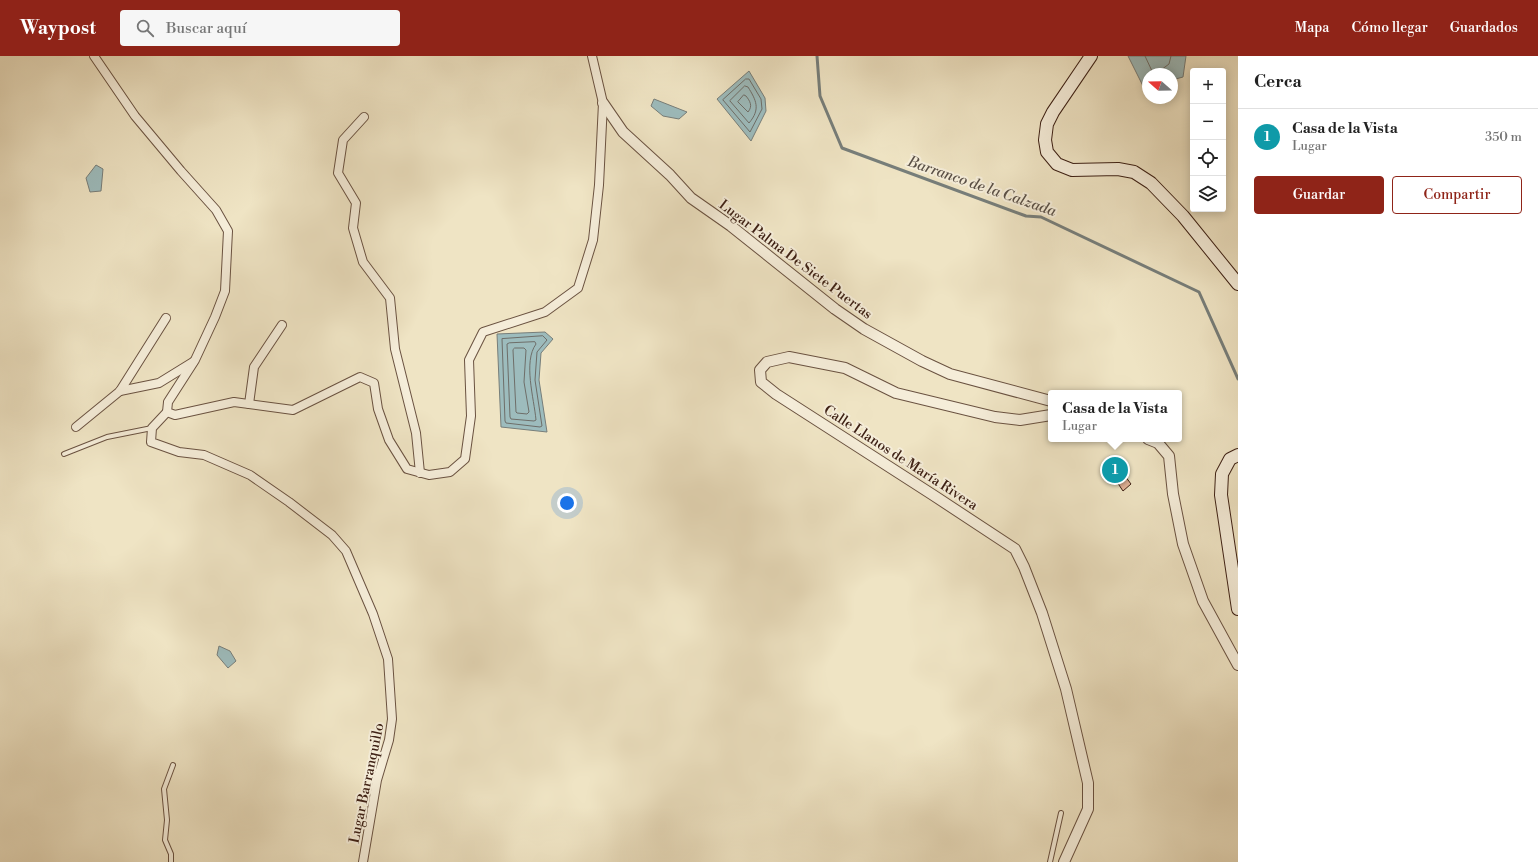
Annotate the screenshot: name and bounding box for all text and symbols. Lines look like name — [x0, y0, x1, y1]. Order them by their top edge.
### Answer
search box — [120, 10, 400, 46]
text: Waypost — [20, 16, 96, 40]
icon: search — [134, 17, 156, 39]
text: Buscar aquí — [166, 19, 247, 38]
text: Mapa — [1295, 19, 1329, 37]
text: Cómo llegar — [1351, 19, 1428, 37]
text: Guardados — [1450, 19, 1518, 37]
north arrow — [1142, 68, 1178, 104]
map controls — [1190, 68, 1226, 212]
button: + — [1190, 68, 1226, 104]
text: Cerca — [1254, 71, 1302, 93]
button: − — [1190, 104, 1226, 140]
text: Casa de la Vista — [1292, 119, 1398, 138]
text: 1 — [1264, 129, 1270, 145]
text: 350 m — [1485, 129, 1522, 145]
text: Lugar — [1292, 138, 1327, 154]
button: locate — [1190, 140, 1226, 176]
water label: Barranco de la Calzada — [904, 152, 1059, 221]
button: layers — [1190, 176, 1226, 212]
button: Guardar — [1254, 176, 1384, 214]
button: Compartir — [1392, 176, 1522, 214]
street label: Lugar Palma De Siete Puertas — [715, 196, 876, 323]
popup — [1048, 390, 1182, 442]
text: Casa de la Vista — [1062, 399, 1168, 418]
street label: Calle Llanos de María Rivera — [820, 401, 982, 515]
text: Lugar — [1062, 418, 1097, 434]
pin: 1 — [1102, 455, 1128, 485]
your location — [557, 493, 577, 513]
street label: Lugar Barranquillo — [345, 721, 389, 845]

